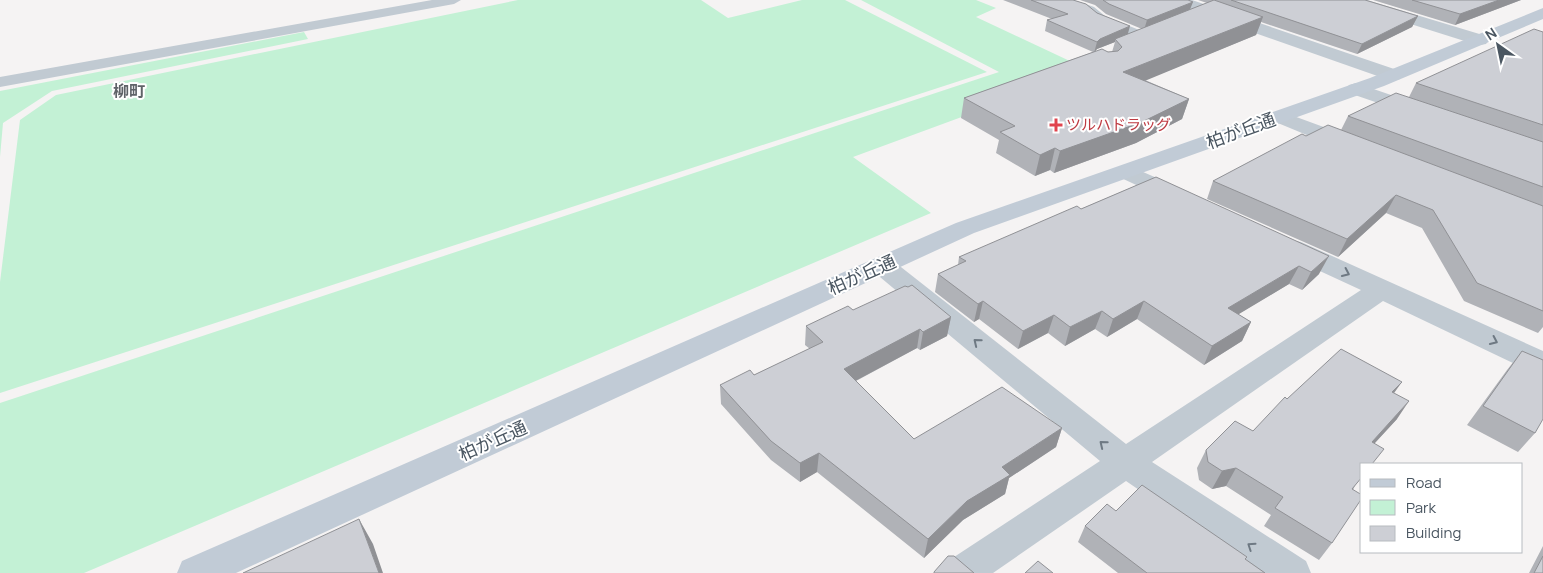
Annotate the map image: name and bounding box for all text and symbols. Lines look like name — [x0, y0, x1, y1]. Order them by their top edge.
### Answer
north arrow — [1473, 20, 1523, 70]
text: N — [1481, 23, 1500, 44]
district label: 柳町 — [113, 80, 145, 102]
street label: 柏が丘通 — [1203, 106, 1279, 154]
place label: ツルハドラッグ — [1066, 114, 1171, 135]
marker: ツルハドラッグ — [1050, 119, 1062, 131]
street label: 柏が丘通 — [824, 248, 899, 300]
one-way arrow — [1341, 267, 1350, 277]
one-way arrow — [1489, 335, 1498, 346]
one-way arrow — [974, 340, 983, 348]
street label: 柏が丘通 — [455, 414, 530, 466]
one-way arrow — [1100, 442, 1109, 450]
legend — [1360, 463, 1523, 553]
text: Road — [1406, 472, 1442, 493]
text: Park — [1406, 497, 1436, 518]
text: Building — [1406, 522, 1461, 543]
one-way arrow — [1248, 543, 1257, 552]

